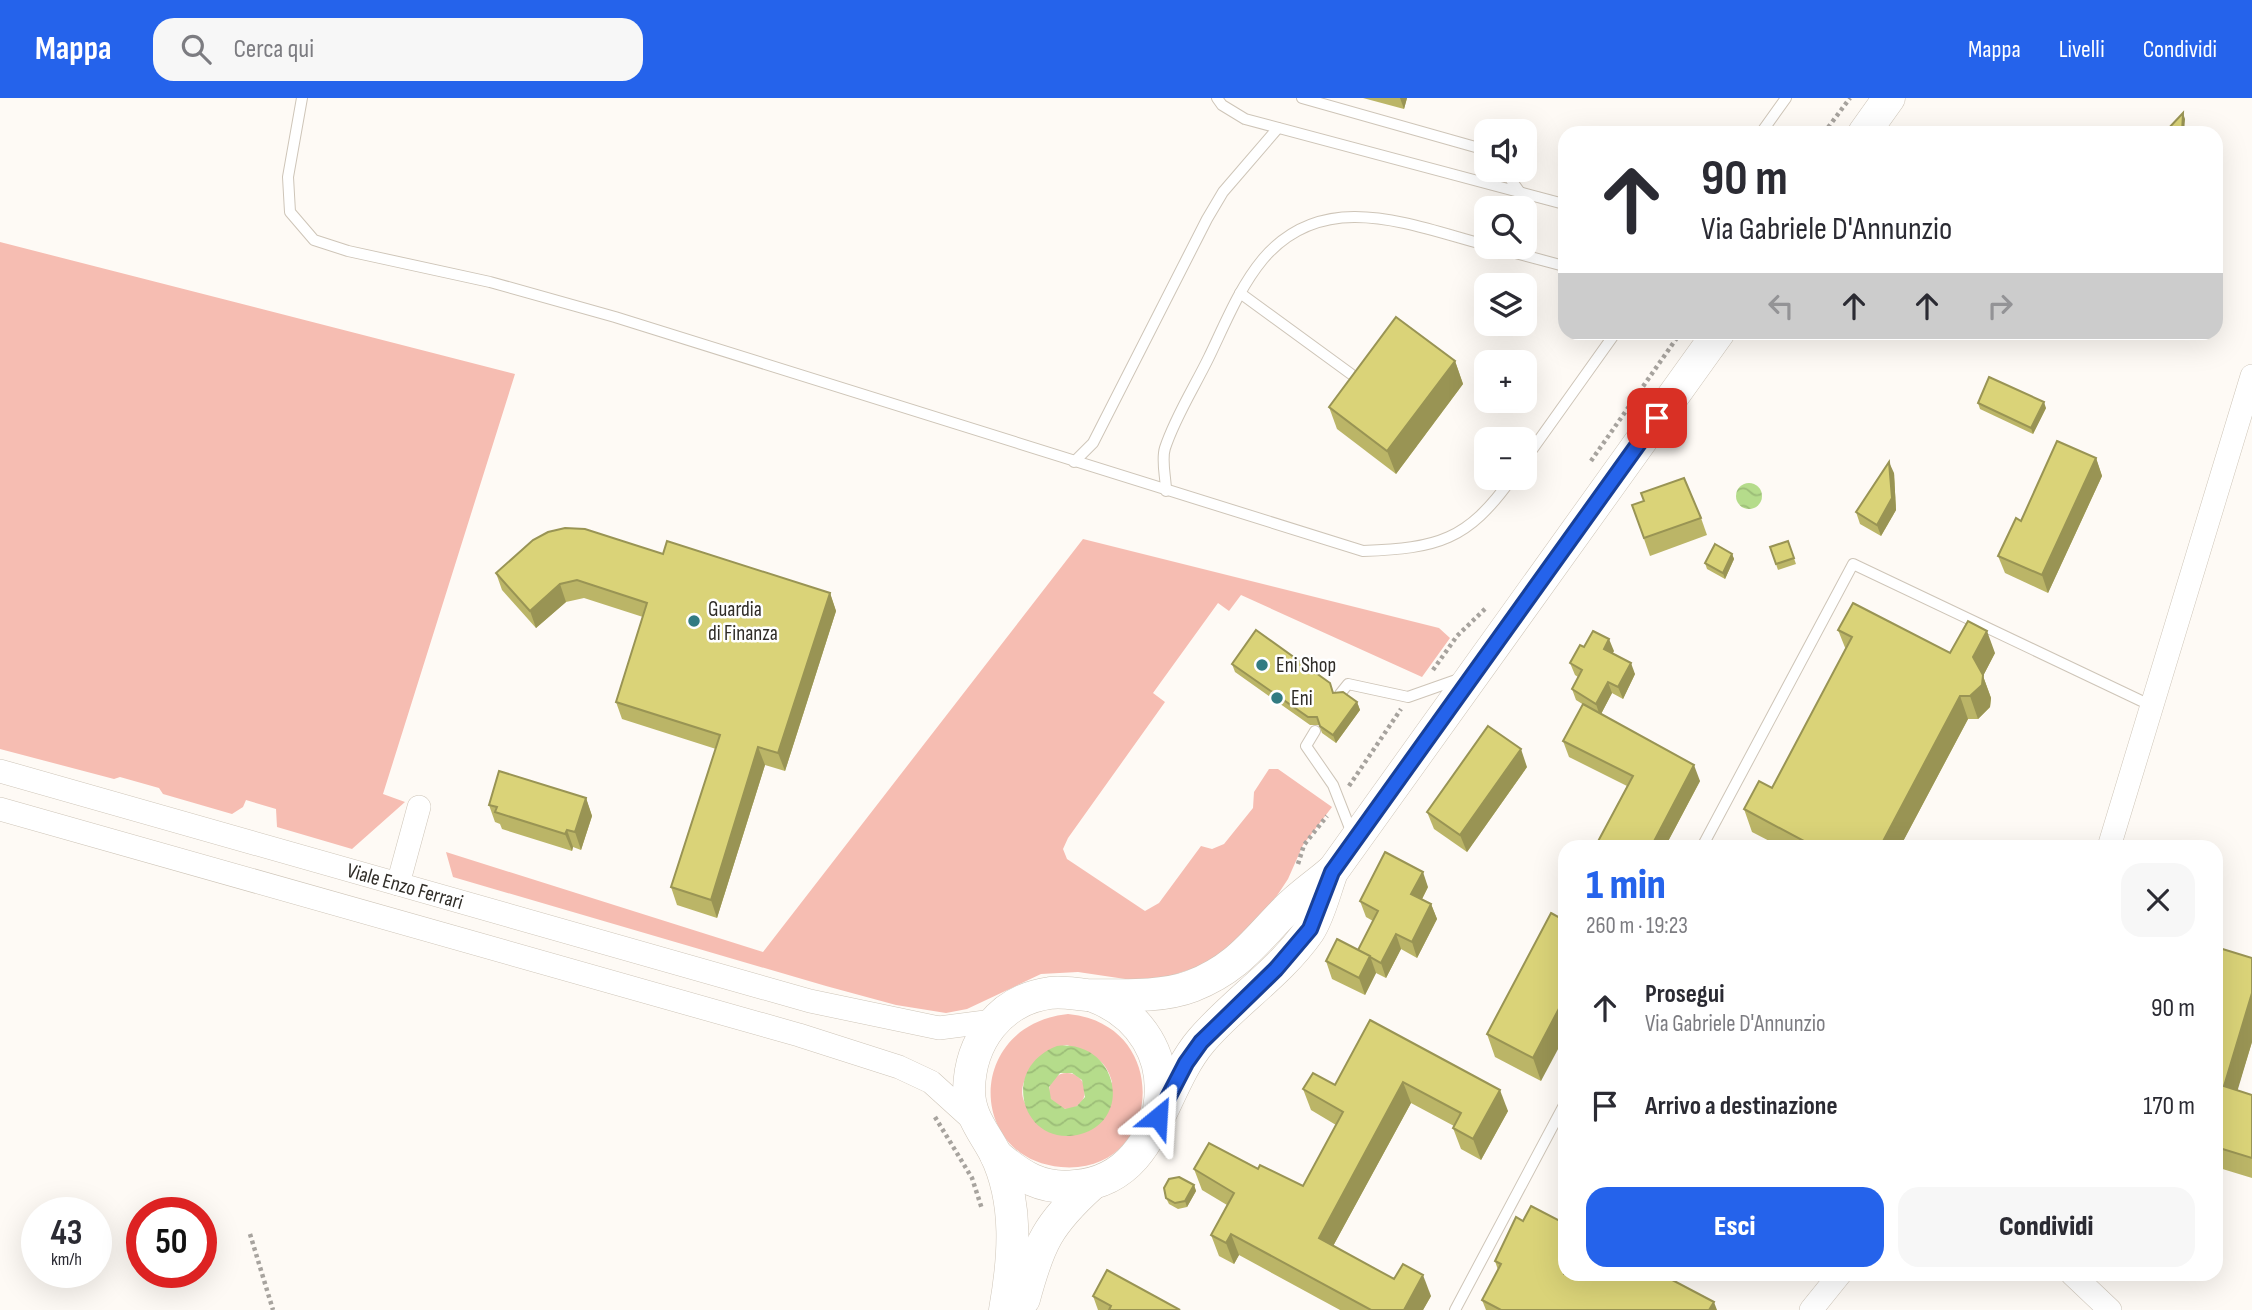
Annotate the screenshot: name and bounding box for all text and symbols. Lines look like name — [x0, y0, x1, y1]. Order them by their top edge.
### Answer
search box — [153, 18, 643, 81]
text: Mappa — [35, 29, 111, 69]
icon: search — [177, 30, 215, 68]
text: Cerca qui — [233, 34, 314, 65]
text: Mappa — [1968, 35, 2021, 64]
text: Livelli — [2059, 35, 2105, 64]
text: Condividi — [2143, 35, 2217, 64]
map controls — [1474, 119, 1537, 490]
button: sound — [1474, 119, 1537, 182]
text: 90 m — [1701, 150, 1788, 209]
icon: ahead — [1586, 154, 1677, 245]
button: search — [1474, 196, 1537, 259]
text: Via Gabriele D'Annunzio — [1701, 210, 1952, 249]
button: layers — [1474, 273, 1537, 336]
icon: left — [1762, 287, 1800, 325]
icon: ahead — [1835, 287, 1873, 325]
icon: ahead — [1908, 287, 1946, 325]
icon: right — [1981, 287, 2019, 325]
button: + — [1474, 350, 1537, 413]
pin — [1627, 388, 1687, 448]
icon: arrive — [1638, 399, 1676, 437]
button: − — [1474, 427, 1537, 490]
place label: Guardia di Finanza — [708, 597, 778, 646]
marker: Guardia di Finanza — [686, 613, 702, 629]
place label: Eni Shop — [1276, 653, 1336, 678]
marker: Eni Shop — [1254, 657, 1270, 673]
place label: Eni — [1291, 686, 1313, 711]
marker: Eni — [1269, 690, 1285, 706]
street label: Viale Enzo Ferrari — [344, 858, 466, 915]
text: 1 min — [1586, 860, 1666, 911]
button: close — [2121, 863, 2195, 937]
text: 260 m · 19:23 — [1586, 912, 1688, 940]
text: Prosegui — [1645, 979, 1724, 1010]
icon: ahead — [1586, 989, 1624, 1027]
text: 90 m — [2151, 993, 2195, 1024]
text: Via Gabriele D'Annunzio — [1645, 1010, 1826, 1038]
position arrow — [1121, 1080, 1195, 1154]
icon: arrive — [1586, 1087, 1624, 1125]
text: Arrivo a destinazione — [1645, 1091, 1838, 1122]
text: 170 m — [2143, 1091, 2195, 1122]
button: Esci — [1586, 1187, 1884, 1267]
button: Condividi — [1898, 1187, 2195, 1267]
speed limit sign: 50 — [126, 1197, 217, 1288]
text: 43 — [50, 1212, 83, 1255]
text: km/h — [51, 1249, 82, 1270]

